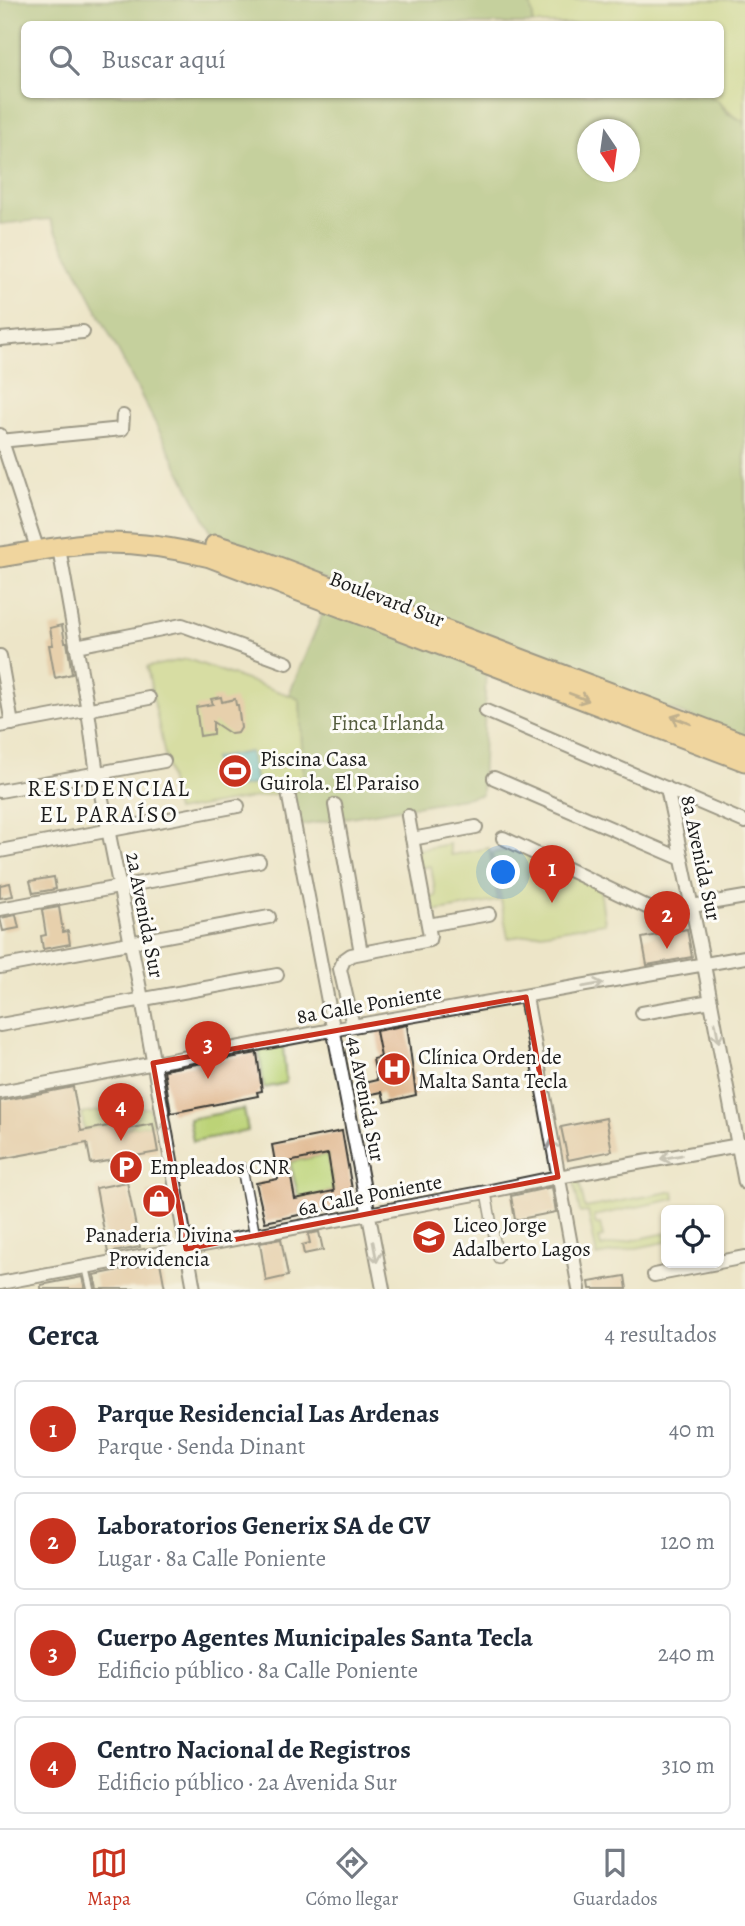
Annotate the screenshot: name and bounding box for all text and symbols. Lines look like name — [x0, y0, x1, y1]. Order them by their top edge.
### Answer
search box — [21, 21, 724, 98]
icon: search — [45, 41, 83, 79]
text: Buscar aquí — [101, 42, 226, 77]
north arrow — [577, 119, 640, 182]
street label: Boulevard Sur — [325, 564, 449, 634]
one-way arrow — [568, 692, 590, 705]
park label: Finca Irlanda — [331, 709, 445, 737]
one-way arrow — [671, 712, 693, 725]
place label: Piscina Casa Guirola. El Paraiso — [260, 745, 419, 797]
sports icon: Piscina Casa Guirola. El Paraiso — [216, 752, 254, 790]
district label: RESIDENCIAL EL PARAÍSO — [27, 773, 191, 830]
street label: 8a Avenida Sur — [674, 793, 728, 923]
pin: 1 — [529, 845, 575, 903]
street label: 2a Avenida Sur — [119, 850, 171, 980]
your location — [486, 855, 520, 889]
pin: 2 — [644, 891, 690, 949]
street label: 8a Calle Poniente — [294, 977, 444, 1031]
one-way arrow — [581, 978, 604, 991]
one-way arrow — [710, 1020, 724, 1043]
pin: 3 — [185, 1021, 231, 1079]
street label: 4a Avenida Sur — [340, 1034, 392, 1164]
place label: Clínica Orden de Malta Santa Tecla — [418, 1043, 568, 1095]
hospital icon: Clínica Orden de Malta Santa Tecla — [375, 1050, 413, 1088]
pin: 4 — [98, 1083, 144, 1141]
one-way arrow — [158, 1122, 171, 1145]
one-way arrow — [546, 1139, 559, 1162]
parking icon: Empleados CNR — [107, 1148, 145, 1186]
one-way arrow — [660, 1151, 683, 1164]
place label: Empleados CNR — [150, 1153, 290, 1181]
street label: 6a Calle Poniente — [296, 1167, 444, 1223]
shop icon: Panaderia Divina Providencia — [140, 1182, 178, 1220]
map controls — [661, 1205, 724, 1268]
button: locate — [661, 1205, 724, 1268]
place label: Liceo Jorge Adalberto Lagos — [452, 1211, 591, 1263]
school or university icon: Liceo Jorge Adalberto Lagos — [410, 1218, 448, 1256]
place label: Panaderia Divina Providencia — [85, 1221, 233, 1273]
one-way arrow — [369, 1240, 383, 1263]
text: Cerca — [28, 1315, 99, 1355]
text: 4 resultados — [604, 1319, 717, 1350]
text: Parque Residencial Las Ardenas — [97, 1396, 439, 1431]
text: 1 — [49, 1414, 57, 1445]
text: 40 m — [669, 1414, 715, 1445]
text: Parque · Senda Dinant — [97, 1431, 305, 1462]
text: Laboratorios Generix SA de CV — [97, 1508, 430, 1543]
text: 2 — [47, 1526, 59, 1557]
text: 120 m — [660, 1526, 715, 1557]
text: Lugar · 8a Calle Poniente — [97, 1543, 326, 1574]
text: Cuerpo Agentes Municipales Santa Tecla — [97, 1620, 533, 1655]
text: 3 — [48, 1638, 58, 1669]
text: 240 m — [658, 1638, 715, 1669]
text: Edificio público · 8a Calle Poniente — [97, 1655, 418, 1686]
text: Centro Nacional de Registros — [97, 1732, 411, 1767]
text: 4 — [48, 1750, 58, 1781]
text: 310 m — [662, 1750, 715, 1781]
text: Edificio público · 2a Avenida Sur — [97, 1767, 397, 1798]
tab: Mapa — [87, 1844, 131, 1912]
tab: Cómo llegar — [305, 1844, 398, 1912]
tab: Guardados — [573, 1844, 658, 1912]

